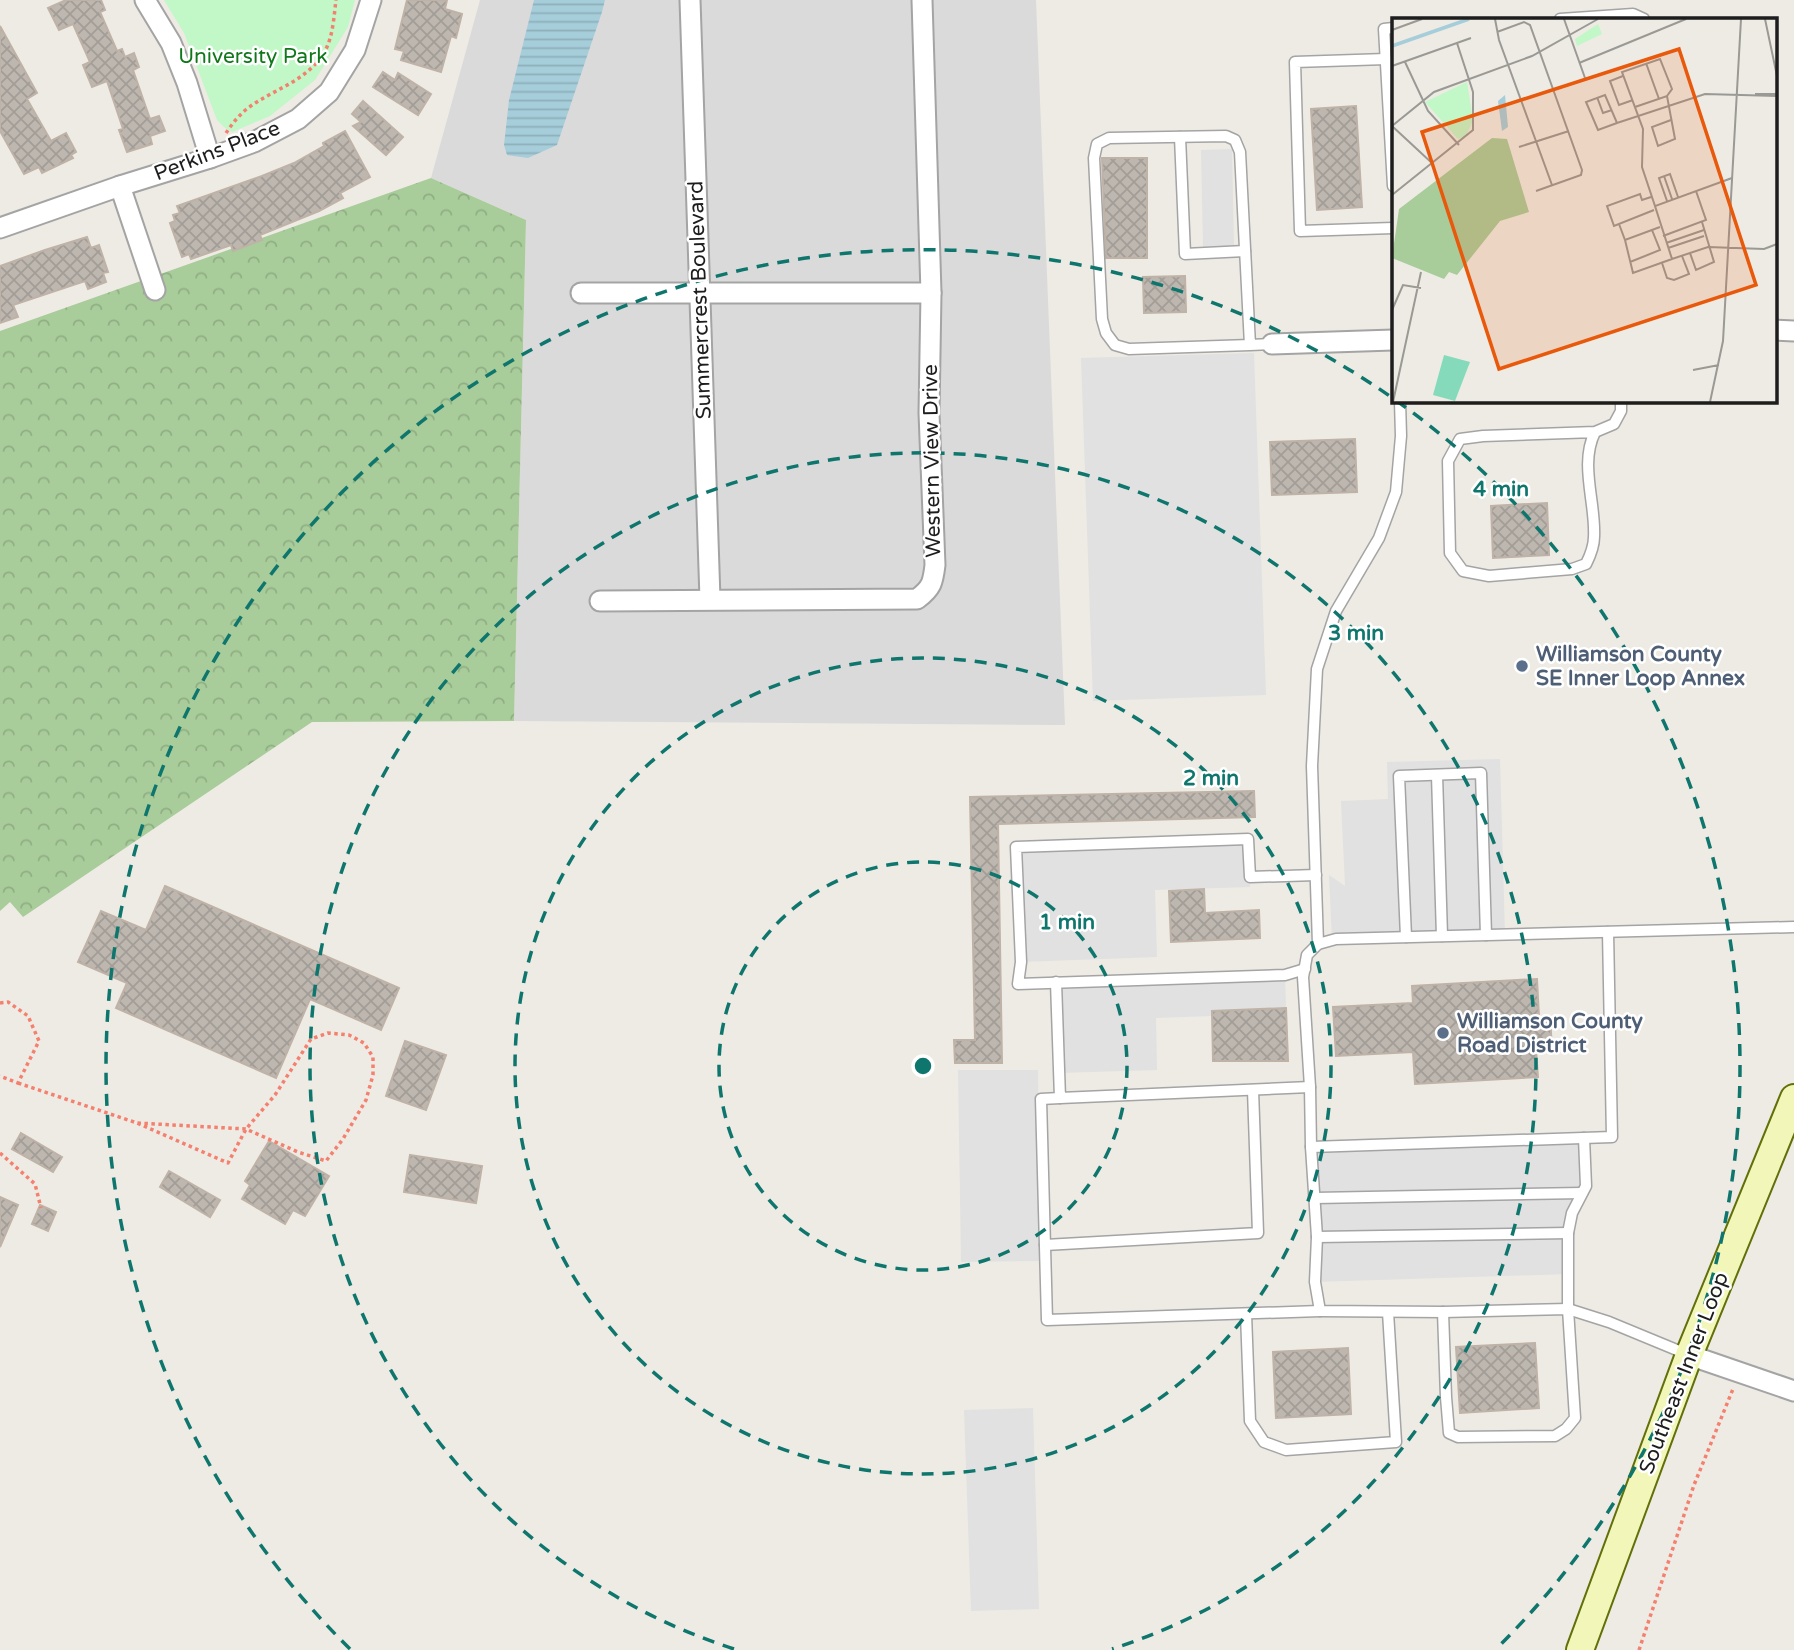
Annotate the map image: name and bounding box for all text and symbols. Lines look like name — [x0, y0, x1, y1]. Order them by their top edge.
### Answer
inset map — [1392, 18, 1776, 402]
park label: University Park — [178, 44, 328, 69]
street label: Perkins Place — [151, 116, 284, 186]
street label: Summercrest Boulevard — [683, 180, 717, 420]
street label: Western View Drive — [918, 364, 946, 558]
text: 4 min — [1473, 477, 1529, 502]
text: 3 min — [1328, 621, 1384, 646]
place label: Williamson County SE Inner Loop Annex — [1536, 642, 1745, 691]
marker: Williamson County SE Inner Loop Annex — [1514, 658, 1530, 674]
text: 2 min — [1183, 766, 1239, 791]
text: 1 min — [1039, 910, 1095, 935]
place label: Williamson County Road District — [1457, 1009, 1643, 1058]
marker: Williamson County Road District — [1435, 1025, 1451, 1041]
centre of rings — [911, 1054, 935, 1078]
street label: Southeast Inner Loop — [1634, 1269, 1734, 1477]

